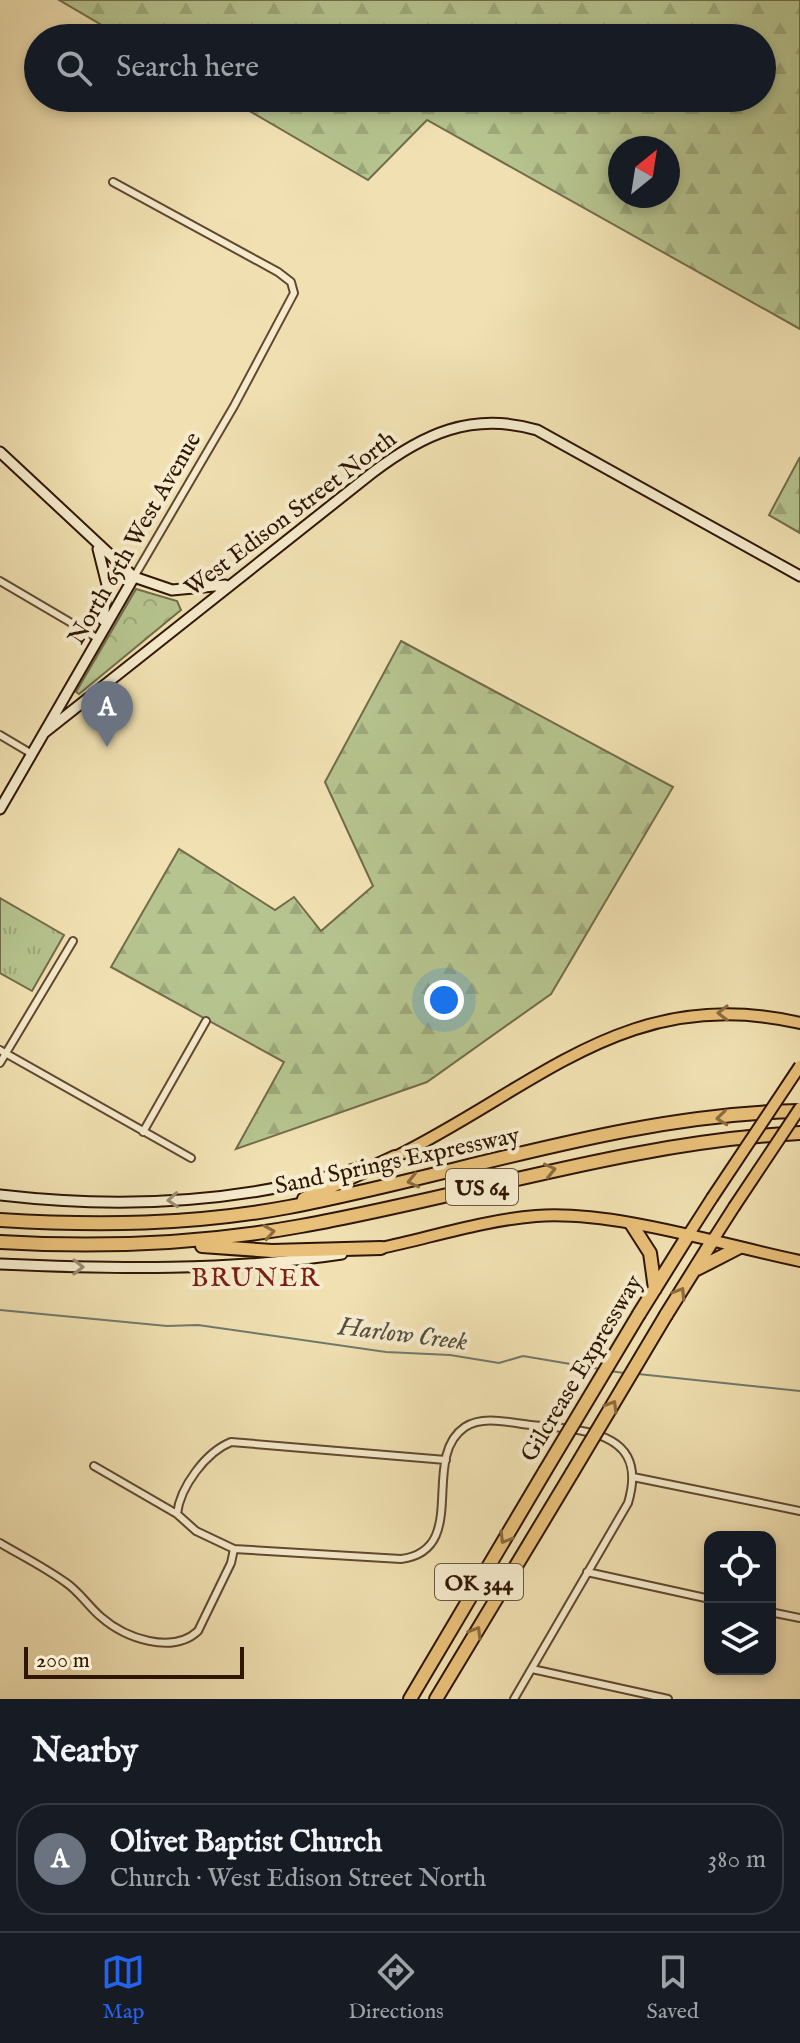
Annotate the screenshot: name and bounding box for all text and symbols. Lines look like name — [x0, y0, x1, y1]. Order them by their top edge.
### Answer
search box — [24, 24, 776, 112]
icon: search — [52, 46, 96, 90]
text: Search here — [116, 49, 259, 87]
north arrow — [608, 136, 680, 208]
street label: West Edison Street North — [179, 424, 403, 604]
street label: North 65th West Avenue — [62, 427, 209, 651]
pin: A — [81, 681, 133, 747]
your location — [424, 980, 464, 1020]
one-way arrow — [716, 1004, 729, 1022]
one-way arrow — [715, 1109, 728, 1126]
street label: Sand Springs Expressway — [272, 1120, 523, 1203]
one-way arrow — [543, 1162, 556, 1179]
road number: US 64 — [446, 1169, 518, 1205]
one-way arrow — [406, 1171, 420, 1188]
one-way arrow — [166, 1191, 179, 1208]
one-way arrow — [262, 1224, 275, 1241]
one-way arrow — [72, 1258, 85, 1276]
district label: BRUNER — [191, 1262, 321, 1295]
street label: Gilcrease Expressway — [514, 1269, 650, 1468]
one-way arrow — [670, 1287, 686, 1302]
water label: Harlow Creek — [335, 1310, 470, 1359]
one-way arrow — [602, 1400, 618, 1415]
one-way arrow — [499, 1529, 515, 1544]
map controls — [704, 1531, 776, 1675]
button: locate — [704, 1531, 776, 1603]
road number: OK 344 — [435, 1564, 523, 1600]
button: layers — [704, 1603, 776, 1675]
one-way arrow — [466, 1626, 482, 1641]
scale bar — [24, 1643, 244, 1679]
text: 200 m — [36, 1647, 90, 1675]
text: Nearby — [32, 1730, 138, 1773]
text: Olivet Baptist Church — [110, 1824, 382, 1862]
text: A — [51, 1843, 69, 1876]
text: 380 m — [708, 1843, 766, 1876]
text: Church · West Edison Street North — [110, 1862, 486, 1895]
tab: Map — [101, 1950, 145, 2026]
tab: Directions — [348, 1950, 444, 2026]
tab: Saved — [647, 1950, 699, 2026]

